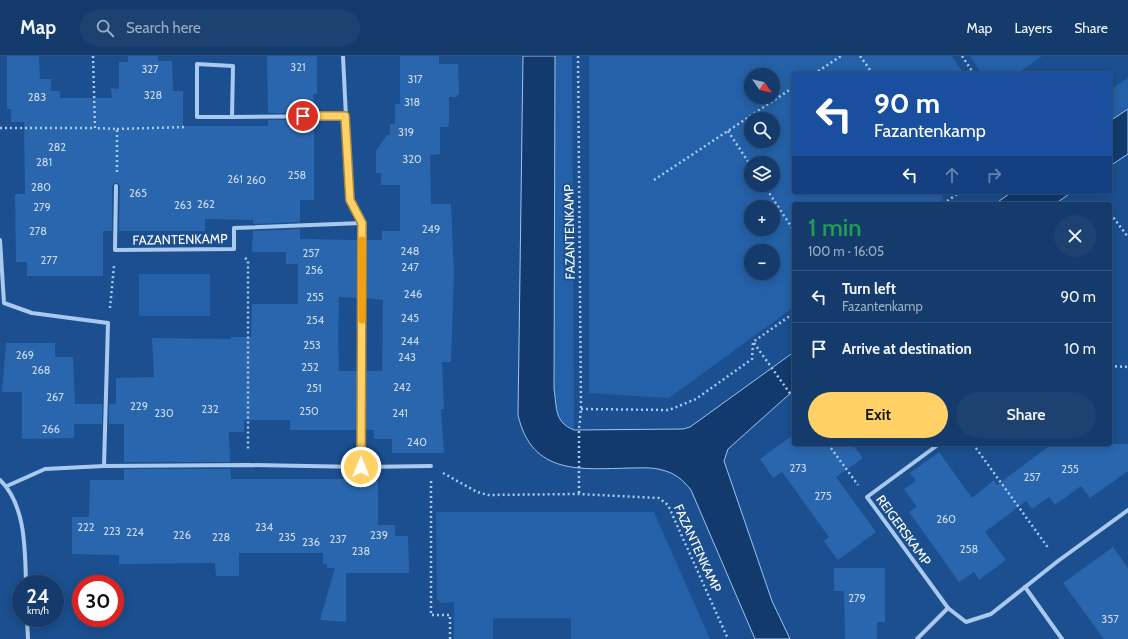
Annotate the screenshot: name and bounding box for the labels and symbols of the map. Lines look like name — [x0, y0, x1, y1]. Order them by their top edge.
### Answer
house number: 321 — [290, 60, 306, 74]
house number: 327 — [141, 62, 159, 76]
north arrow — [744, 68, 780, 104]
house number: 317 — [407, 72, 423, 86]
house number: 328 — [144, 88, 162, 102]
house number: 283 — [28, 90, 46, 104]
house number: 318 — [404, 95, 420, 109]
pin — [286, 99, 320, 133]
house number: 319 — [398, 125, 414, 139]
house number: 282 — [48, 140, 66, 154]
house number: 320 — [402, 152, 422, 166]
house number: 281 — [36, 155, 52, 169]
house number: 258 — [288, 168, 306, 182]
house number: 261 — [227, 172, 243, 186]
house number: 260 — [246, 173, 266, 187]
house number: 280 — [31, 180, 51, 194]
street label: FAZANTENKAMP — [560, 184, 578, 280]
house number: 265 — [129, 186, 147, 200]
house number: 262 — [197, 197, 215, 211]
house number: 263 — [174, 198, 192, 212]
house number: 279 — [33, 200, 51, 214]
house number: 249 — [422, 222, 440, 236]
house number: 278 — [29, 224, 47, 238]
street label: FAZANTENKAMP — [132, 230, 228, 248]
house number: 248 — [401, 244, 419, 258]
house number: 257 — [302, 246, 320, 260]
house number: 277 — [41, 253, 58, 267]
house number: 247 — [401, 260, 419, 274]
house number: 256 — [305, 263, 323, 277]
house number: 246 — [404, 287, 422, 301]
house number: 255 — [306, 290, 324, 304]
house number: 245 — [401, 311, 419, 325]
house number: 254 — [306, 313, 325, 327]
house number: 244 — [401, 334, 420, 348]
house number: 253 — [303, 338, 321, 352]
house number: 269 — [16, 348, 34, 362]
house number: 243 — [398, 350, 416, 364]
house number: 252 — [301, 360, 319, 374]
house number: 268 — [32, 363, 50, 377]
house number: 242 — [393, 380, 411, 394]
house number: 251 — [306, 381, 322, 395]
house number: 267 — [46, 390, 64, 404]
house number: 229 — [130, 399, 148, 413]
house number: 232 — [201, 402, 219, 416]
house number: 250 — [299, 404, 319, 418]
house number: 230 — [154, 406, 174, 420]
house number: 241 — [392, 406, 408, 420]
house number: 266 — [42, 422, 60, 436]
house number: 240 — [407, 435, 427, 449]
position arrow — [340, 446, 382, 488]
house number: 273 — [789, 461, 807, 475]
house number: 255 — [1061, 462, 1079, 476]
house number: 257 — [1023, 470, 1041, 484]
house number: 275 — [814, 489, 832, 503]
street label: REIGERSKAMP — [873, 492, 935, 569]
street label: FAZANTENKAMP — [671, 502, 726, 595]
house number: 260 — [936, 512, 956, 526]
house number: 222 — [77, 520, 95, 534]
house number: 234 — [255, 520, 274, 534]
house number: 223 — [103, 524, 121, 538]
house number: 224 — [126, 525, 145, 539]
house number: 226 — [173, 528, 191, 542]
house number: 239 — [370, 528, 388, 542]
house number: 228 — [212, 530, 230, 544]
house number: 235 — [278, 530, 296, 544]
house number: 237 — [329, 532, 347, 546]
house number: 236 — [302, 535, 320, 549]
house number: 258 — [960, 542, 978, 556]
house number: 238 — [352, 544, 370, 558]
speed limit sign: 30 — [72, 575, 124, 627]
house number: 279 — [848, 591, 866, 605]
house number: 357 — [1101, 612, 1119, 626]

